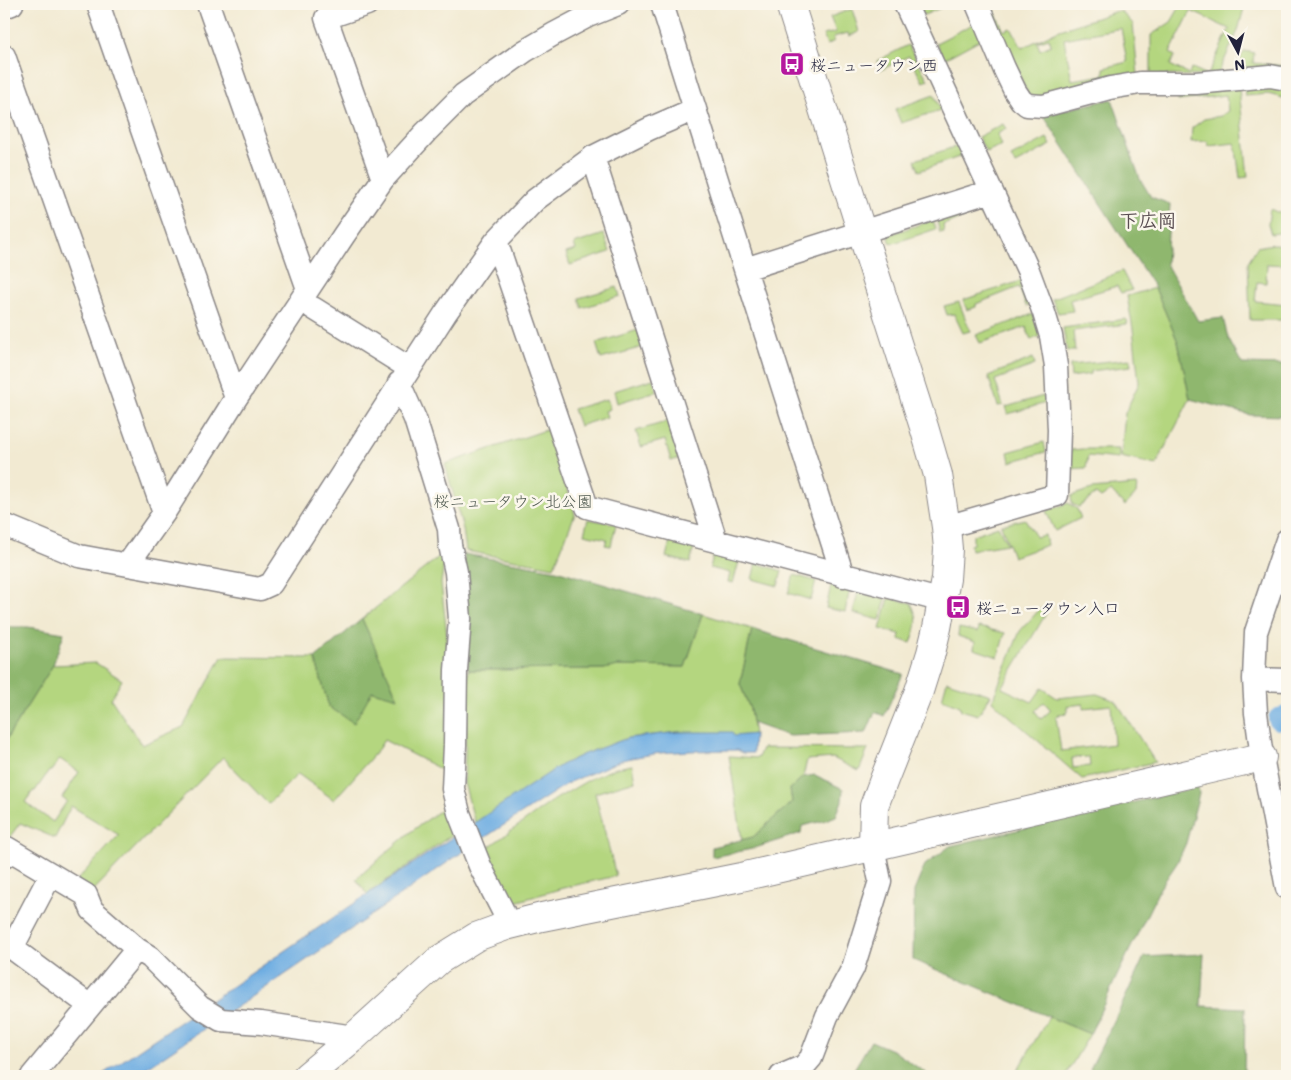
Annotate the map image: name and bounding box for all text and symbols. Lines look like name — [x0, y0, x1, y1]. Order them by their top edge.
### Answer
north arrow — [1214, 28, 1264, 78]
bus stop icon: 桜ニュータウン西 — [779, 51, 805, 77]
place label: 桜ニュータウン西 — [810, 54, 938, 75]
text: N — [1233, 55, 1246, 75]
district label: 下広岡 — [1119, 207, 1177, 232]
park label: 桜ニュータウン北公園 — [433, 490, 593, 511]
bus stop icon: 桜ニュータウン入口 — [945, 594, 971, 620]
place label: 桜ニュータウン入口 — [976, 597, 1120, 618]

